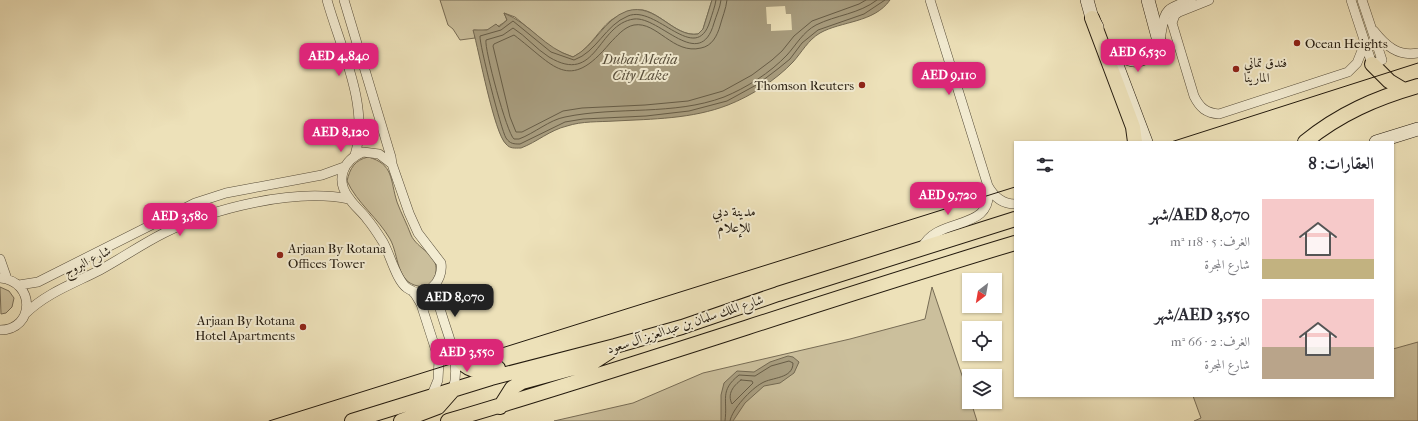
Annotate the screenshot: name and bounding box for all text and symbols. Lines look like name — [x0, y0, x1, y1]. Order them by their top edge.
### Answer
place label: Ocean Heights — [1305, 36, 1388, 51]
marker: Ocean Heights — [1292, 38, 1302, 48]
pin: AED 6,530 — [1092, 39, 1184, 73]
pin: AED 4,840 — [293, 43, 385, 77]
text: AED 6,530 — [1110, 44, 1166, 59]
text: AED 4,840 — [308, 48, 370, 63]
water label: Dubai Media City Lake — [602, 51, 677, 84]
place label: فندق تماني المارينا — [1244, 55, 1287, 86]
pin: AED 9,110 — [903, 62, 995, 96]
marker: فندق تماني المارينا — [1231, 64, 1241, 74]
text: AED 9,110 — [922, 67, 976, 82]
place label: Thomson Reuters — [754, 78, 854, 93]
marker: Thomson Reuters — [857, 80, 867, 90]
pin: AED 8,120 — [295, 119, 387, 153]
text: AED 8,120 — [313, 124, 369, 139]
text: العقارات: 8 — [1308, 153, 1374, 173]
icon: filters — [1034, 154, 1056, 176]
pin: AED 9,720 — [902, 182, 994, 216]
text: AED 9,720 — [919, 187, 977, 202]
pin: AED 3,580 — [134, 203, 226, 237]
district label: مدينة دبي للإعلام — [712, 203, 756, 240]
text: AED 8,070/شهر — [1149, 204, 1250, 224]
text: AED 3,580 — [152, 208, 208, 223]
icon: home — [1294, 215, 1342, 263]
text: الغرف: 5 · 118 m² — [1170, 234, 1250, 249]
place label: Arjaan By Rotana Offices Tower — [287, 241, 387, 271]
street label: شارع البروج — [61, 243, 115, 283]
marker: Arjaan By Rotana Offices Tower — [275, 250, 285, 260]
text: شارع المجرة — [1204, 257, 1250, 272]
north arrow — [962, 273, 1002, 313]
map controls — [962, 273, 1002, 409]
pin: AED 8,070 — [409, 284, 501, 318]
text: AED 8,070 — [426, 289, 484, 304]
street label: شارع الملك سلمان بن عبدالعزيز آل سعود — [605, 292, 766, 360]
text: AED 3,550/شهر — [1155, 304, 1250, 324]
place label: Arjaan By Rotana Hotel Apartments — [195, 313, 296, 343]
icon: home — [1294, 315, 1342, 363]
button: locate — [962, 321, 1002, 361]
marker: Arjaan By Rotana Hotel Apartments — [298, 322, 308, 332]
text: الغرف: 2 · 66 m² — [1171, 334, 1250, 349]
pin: AED 3,550 — [421, 339, 513, 373]
text: AED 3,550 — [440, 344, 494, 359]
text: شارع المجرة — [1204, 357, 1250, 372]
button: layers — [962, 369, 1002, 409]

